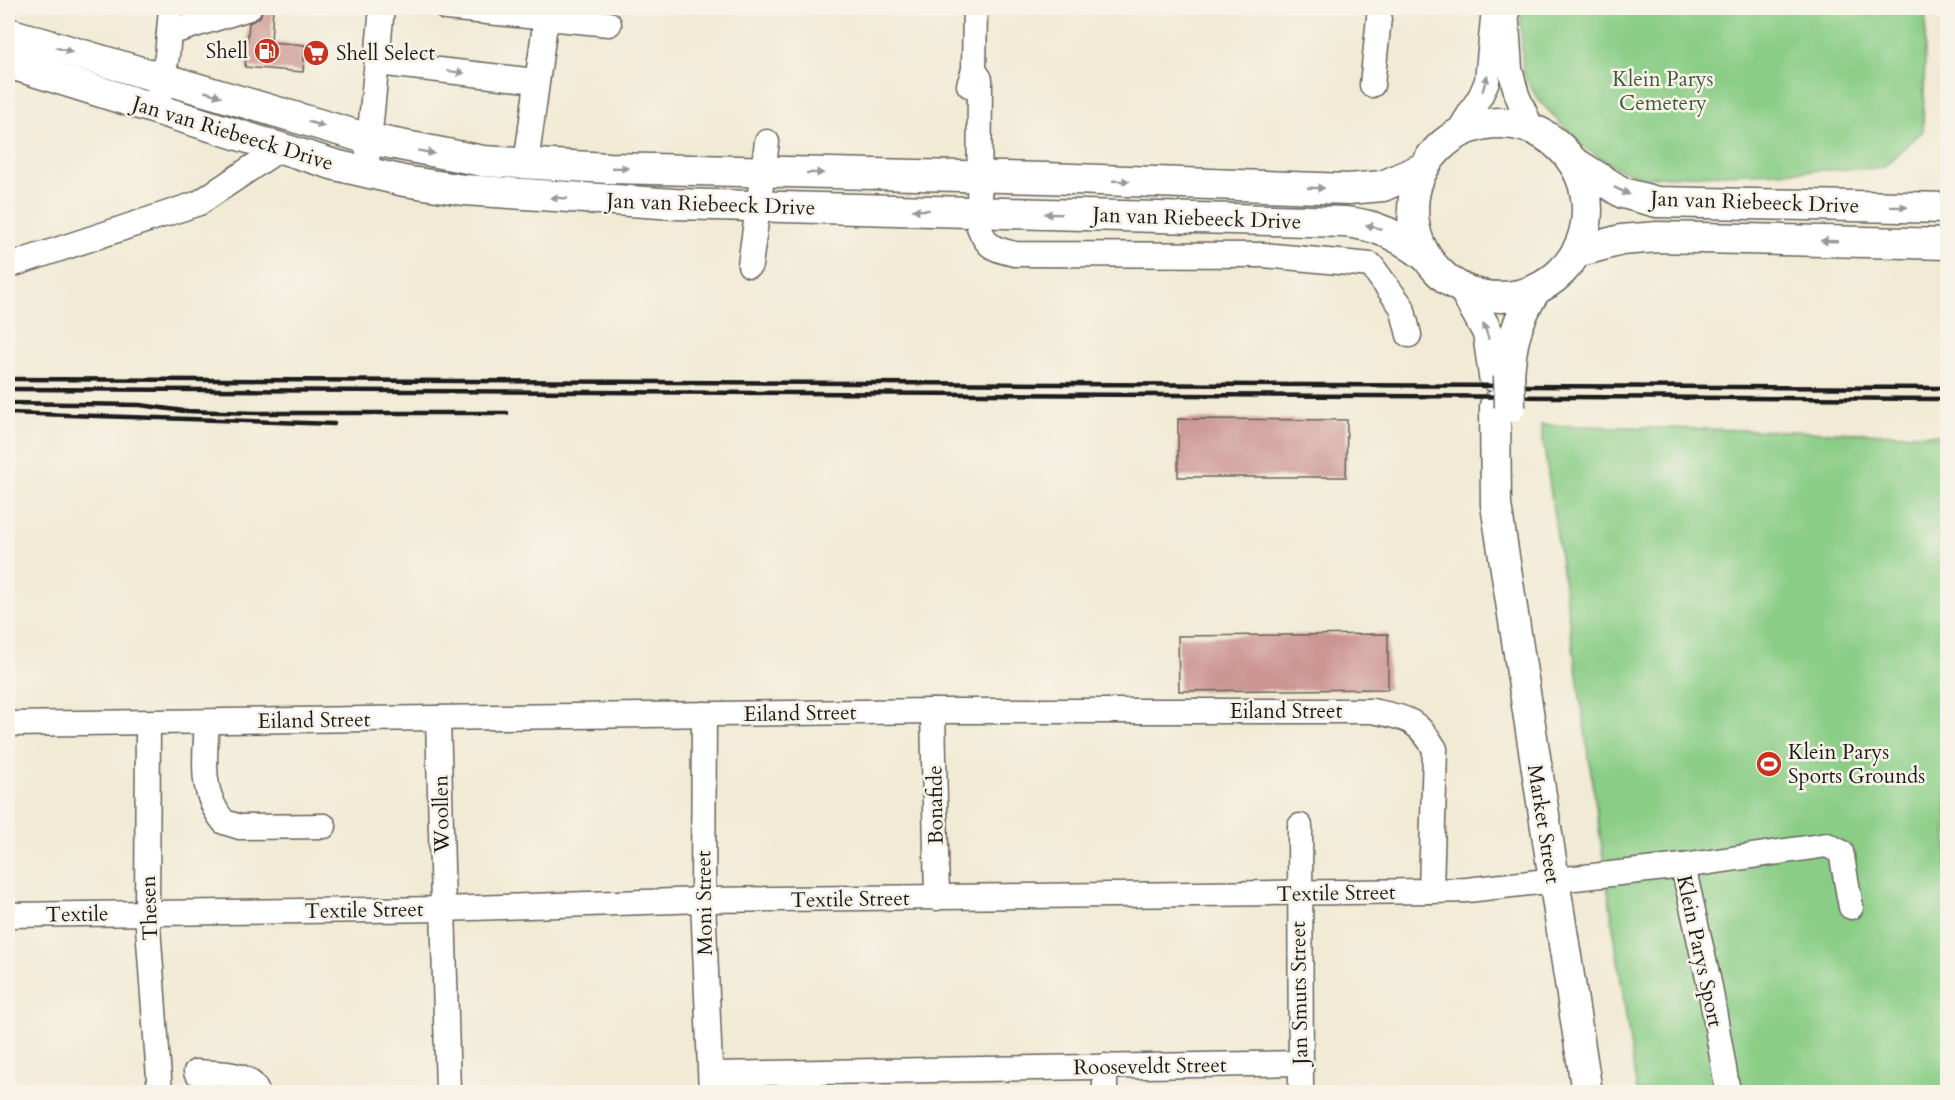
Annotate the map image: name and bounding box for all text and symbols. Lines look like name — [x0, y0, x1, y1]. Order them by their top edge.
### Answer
fuel station icon: Shell — [252, 36, 282, 66]
place label: Shell — [206, 37, 248, 66]
supermarket icon: Shell Select — [301, 38, 331, 68]
place label: Shell Select — [336, 39, 435, 68]
one-way arrow — [55, 46, 73, 55]
park label: Klein Parys Cemetery — [1612, 65, 1714, 118]
one-way arrow — [446, 67, 465, 76]
one-way arrow — [1481, 74, 1490, 92]
street label: Jan van Riebeeck Drive — [126, 88, 337, 178]
one-way arrow — [204, 90, 222, 99]
one-way arrow — [308, 120, 326, 129]
one-way arrow — [417, 147, 436, 156]
one-way arrow — [611, 164, 630, 173]
one-way arrow — [806, 168, 825, 178]
one-way arrow — [1112, 176, 1131, 185]
one-way arrow — [1307, 183, 1326, 193]
street label: Jan van Riebeeck Drive — [1647, 184, 1860, 221]
street label: Jan van Riebeeck Drive — [603, 186, 816, 223]
one-way arrow — [1614, 186, 1631, 196]
one-way arrow — [549, 193, 568, 202]
street label: Jan van Riebeeck Drive — [1089, 200, 1302, 237]
one-way arrow — [1890, 202, 1909, 212]
one-way arrow — [912, 205, 931, 215]
one-way arrow — [1044, 209, 1063, 218]
one-way arrow — [1365, 221, 1383, 231]
one-way arrow — [1820, 237, 1839, 246]
one-way arrow — [1481, 322, 1490, 340]
street label: Eiland Street — [1230, 697, 1343, 726]
street label: Eiland Street — [743, 698, 857, 729]
street label: Eiland Street — [257, 705, 371, 736]
place label: Klein Parys Sports Grounds — [1788, 738, 1925, 791]
sports icon: Klein Parys Sports Grounds — [1754, 749, 1784, 779]
street label: Market Street — [1520, 763, 1567, 886]
street label: Bonafide — [920, 765, 951, 845]
street label: Woollen — [426, 775, 457, 854]
street label: Moni Street — [689, 850, 720, 956]
street label: Klein Parys Sport — [1669, 873, 1730, 1030]
street label: Thesen — [134, 875, 165, 941]
street label: Textile Street — [1276, 878, 1396, 909]
street label: Textile Street — [790, 884, 910, 915]
street label: Textile Street — [304, 895, 424, 926]
street label: Textile — [45, 899, 109, 930]
street label: Jan Smuts Street — [1284, 921, 1315, 1068]
street label: Rooseveldt Street — [1073, 1051, 1227, 1082]

